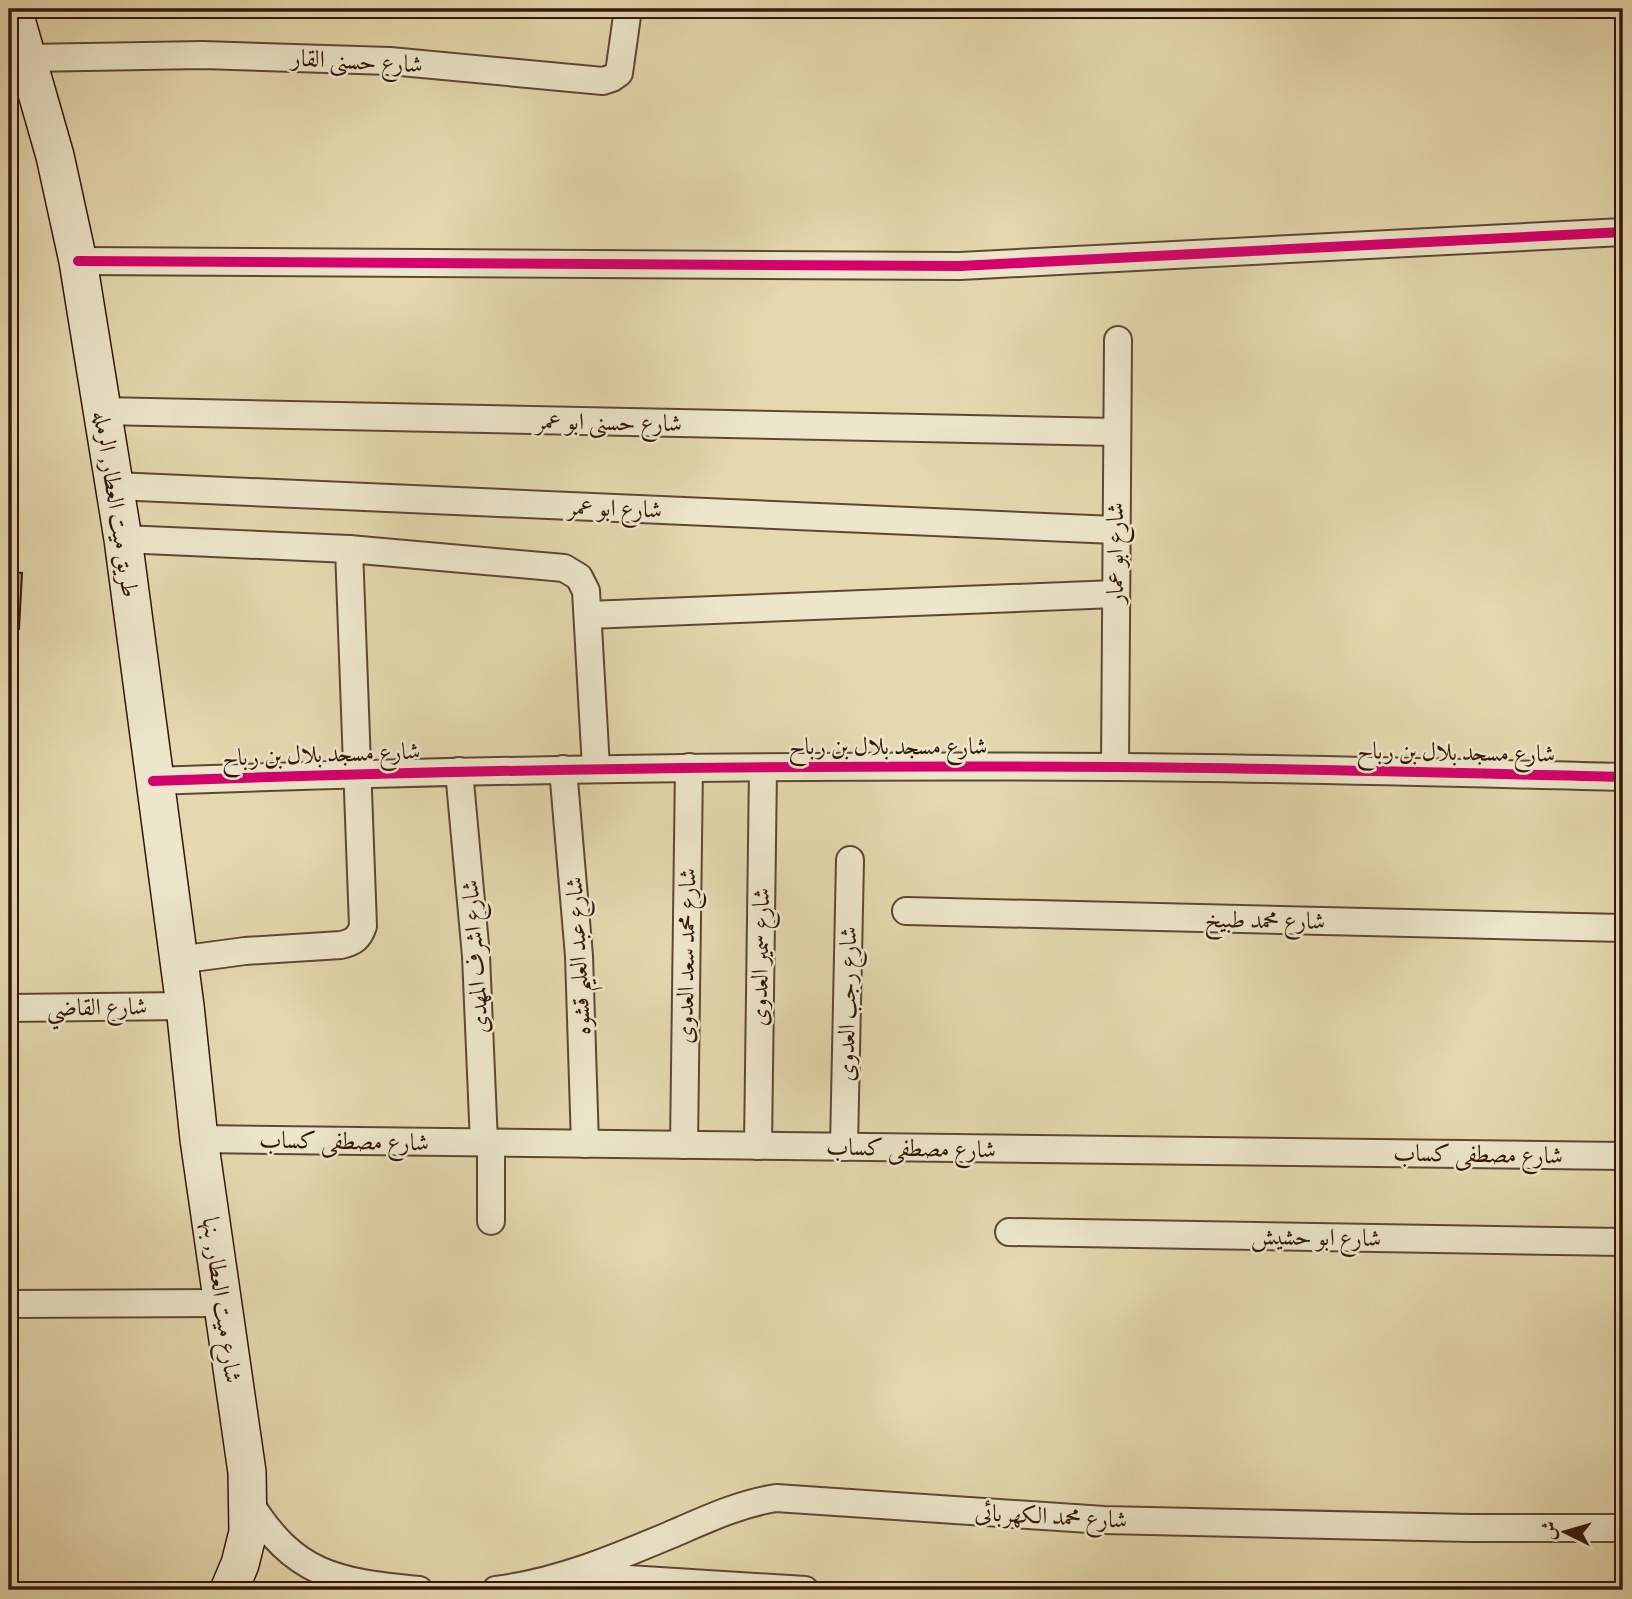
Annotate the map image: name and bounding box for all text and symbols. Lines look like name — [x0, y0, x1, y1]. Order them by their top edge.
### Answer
street label: شارع حسنى القار — [288, 41, 424, 84]
street label: شارع حسنى ابو عمر — [533, 405, 682, 443]
street label: طريق ميت العطار, الرمله — [85, 408, 147, 600]
street label: شارع ابو عمر — [564, 490, 663, 530]
street label: شارع ابو عمار — [1099, 502, 1135, 606]
street label: شارع مسجد بلال بن رباح — [789, 730, 987, 767]
street label: شارع مسجد بلال بن رباح — [1356, 734, 1556, 775]
street label: شارع مسجد بلال بن رباح — [221, 735, 421, 778]
street label: شارع محمد سعد العدوى — [668, 868, 708, 1044]
street label: شارع عبد العليم قشوه — [558, 875, 606, 1036]
street label: شارع اشرف المهدى — [454, 879, 500, 1035]
street label: شارع سمير العدوى — [743, 887, 781, 1027]
street label: شارع محمد طبيخ — [1204, 903, 1326, 942]
street label: شارع رجب العدوى — [830, 926, 868, 1082]
street label: شارع القاضي — [46, 990, 148, 1030]
street label: شارع مصطفى كساب — [259, 1124, 429, 1162]
street label: شارع مصطفى كساب — [826, 1131, 996, 1169]
street label: شارع مصطفى كساب — [1393, 1137, 1563, 1175]
street label: شارع ميت العطار, بنها — [191, 1215, 249, 1386]
street label: شارع ابو حشيش — [1250, 1220, 1381, 1258]
street label: شارع محمد الكهربائى — [974, 1496, 1128, 1540]
north arrow — [1530, 1498, 1600, 1568]
text: ش — [1535, 1520, 1563, 1541]

